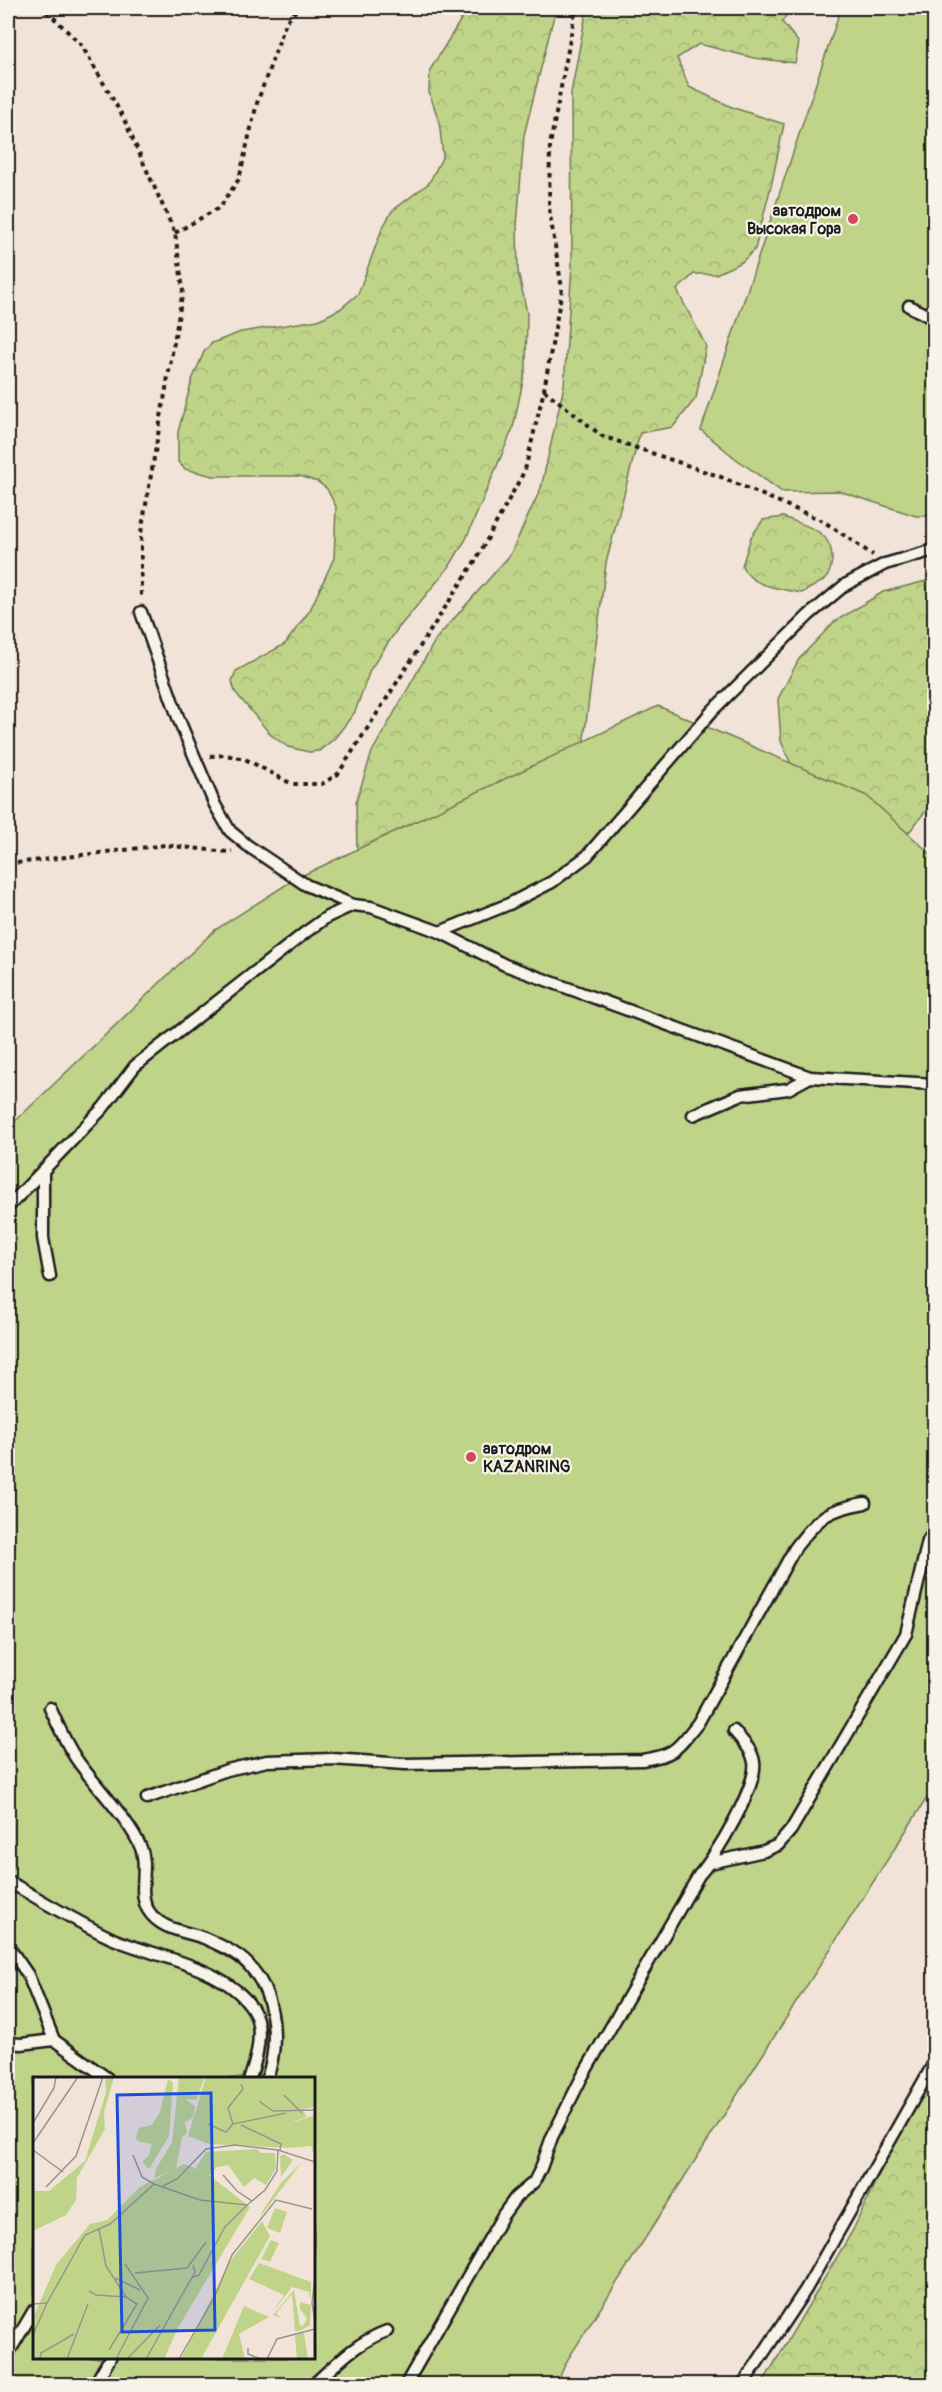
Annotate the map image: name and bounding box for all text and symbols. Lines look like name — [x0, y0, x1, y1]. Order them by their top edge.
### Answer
place label: автодром Высокая Гора — [747, 201, 842, 239]
marker: автодром Высокая Гора — [846, 212, 860, 226]
place label: автодром KAZANRING — [483, 1439, 571, 1477]
marker: автодром KAZANRING — [464, 1450, 478, 1464]
inset map — [33, 2077, 315, 2359]

